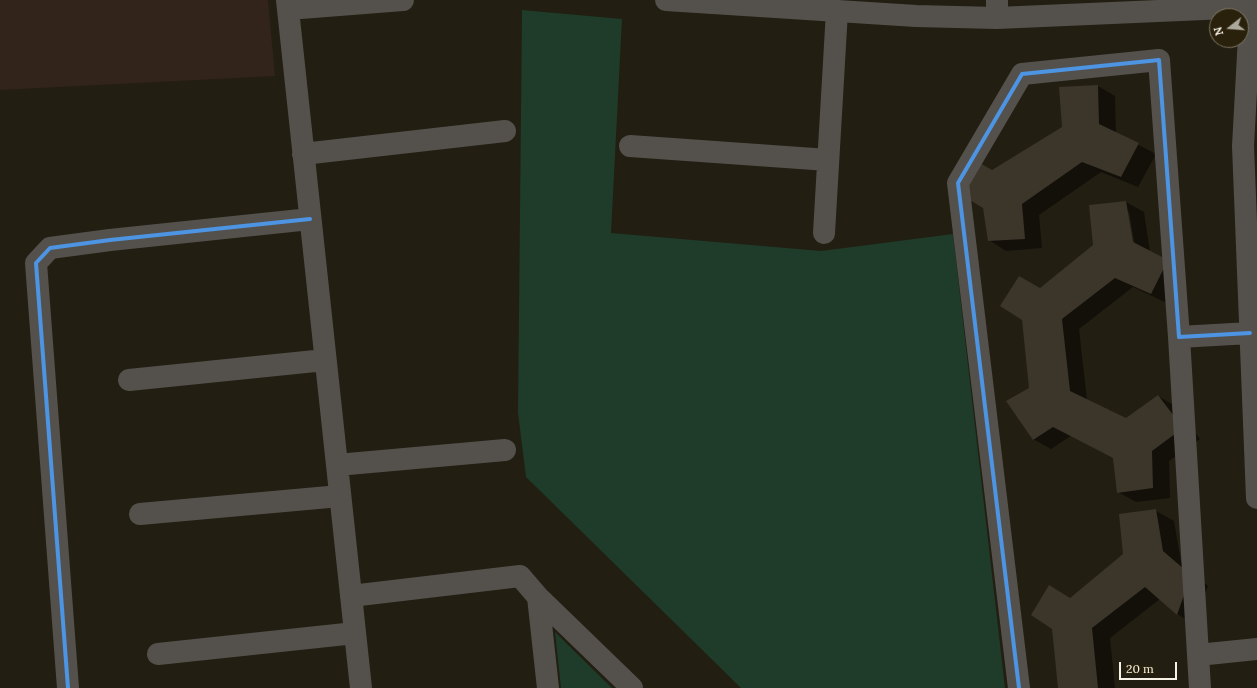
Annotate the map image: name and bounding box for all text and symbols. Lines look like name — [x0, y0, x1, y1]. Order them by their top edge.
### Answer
north arrow — [1209, 8, 1249, 48]
text: N — [1211, 25, 1226, 37]
scale bar — [1121, 654, 1179, 680]
text: 20 m — [1126, 661, 1154, 676]

